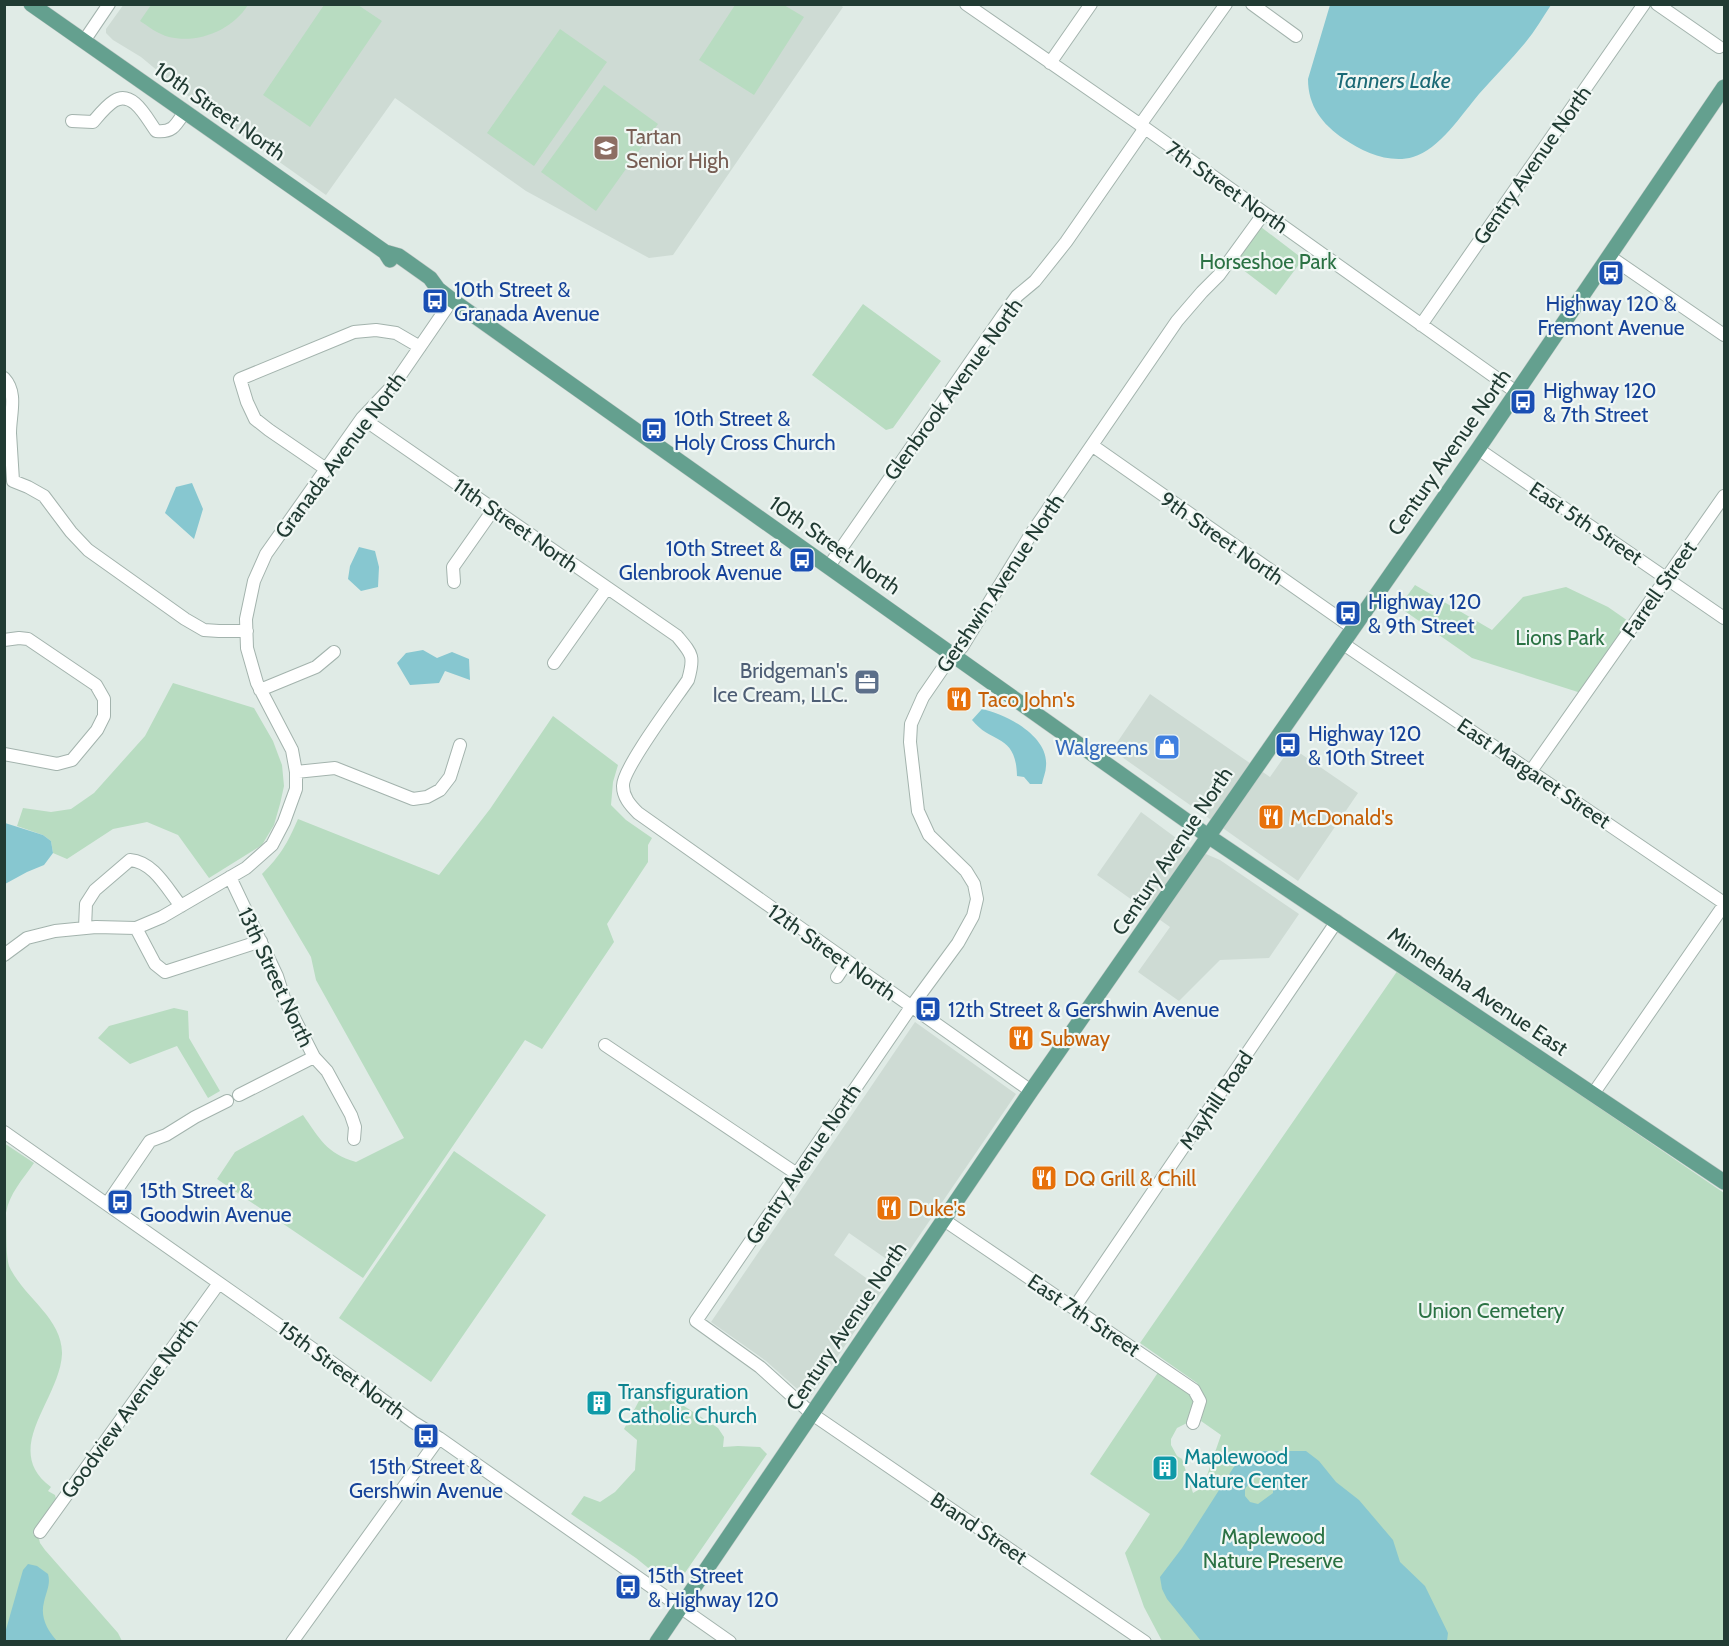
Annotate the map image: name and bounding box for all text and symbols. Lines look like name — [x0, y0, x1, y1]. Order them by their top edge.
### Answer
street label: 10th Street North — [150, 56, 290, 166]
water label: Tanners Lake — [1335, 67, 1451, 94]
street label: Gentry Avenue North — [1468, 81, 1596, 249]
place label: Tartan Senior High — [626, 124, 729, 173]
school or university icon: Tartan Senior High — [591, 133, 621, 163]
street label: 7th Street North — [1161, 136, 1293, 238]
park label: Horseshoe Park — [1199, 249, 1337, 274]
bus stop icon: Highway 120 & Fremont Avenue — [1596, 258, 1626, 288]
place label: 10th Street & Granada Avenue — [454, 277, 600, 326]
bus stop icon: 10th Street & Granada Avenue — [420, 286, 450, 316]
place label: Highway 120 & Fremont Avenue — [1537, 291, 1685, 340]
street label: Glenbrook Avenue North — [879, 293, 1027, 485]
street label: Century Avenue North — [1382, 364, 1516, 540]
street label: Granada Avenue North — [269, 367, 411, 543]
place label: Highway 120 & 7th Street — [1543, 378, 1656, 427]
bus stop icon: Highway 120 & 7th Street — [1508, 387, 1538, 417]
place label: 10th Street & Holy Cross Church — [674, 406, 836, 455]
bus stop icon: 10th Street & Holy Cross Church — [639, 415, 669, 445]
street label: 11th Street North — [449, 473, 583, 577]
street label: East 5th Street — [1525, 476, 1647, 570]
street label: 9th Street North — [1155, 486, 1289, 590]
street label: Gershwin Avenue North — [931, 489, 1069, 677]
street label: 10th Street North — [765, 490, 905, 600]
place label: 10th Street & Glenbrook Avenue — [619, 536, 782, 585]
street label: Farrell Street — [1617, 536, 1701, 642]
bus stop icon: 10th Street & Glenbrook Avenue — [787, 545, 817, 575]
place label: Highway 120 & 9th Street — [1368, 589, 1481, 638]
bus stop icon: Highway 120 & 9th Street — [1333, 598, 1363, 628]
park label: Lions Park — [1515, 625, 1605, 650]
place label: Bridgeman's Ice Cream, LLC. — [713, 658, 848, 707]
office icon: Bridgeman's Ice Cream, LLC. — [852, 667, 882, 697]
restaurant icon: Taco John's — [944, 684, 974, 714]
place label: Taco John's — [978, 687, 1075, 712]
street label: East Margaret Street — [1453, 713, 1615, 833]
place label: Highway 120 & 10th Street — [1308, 721, 1424, 770]
bus stop icon: Highway 120 & 10th Street — [1273, 730, 1303, 760]
shop icon: Walgreens — [1152, 732, 1182, 762]
place label: Walgreens — [1055, 735, 1148, 760]
street label: Century Avenue North — [1106, 762, 1238, 940]
restaurant icon: McDonald's — [1256, 802, 1286, 832]
place label: McDonald's — [1290, 805, 1394, 830]
street label: 12th Street North — [763, 898, 901, 1006]
street label: 13th Street North — [233, 903, 319, 1051]
street label: Minnehaha Avenue East — [1383, 921, 1573, 1061]
bus stop icon: 12th Street & Gershwin Avenue — [913, 994, 943, 1024]
place label: 12th Street & Gershwin Avenue — [948, 997, 1220, 1022]
restaurant icon: Subway — [1006, 1023, 1036, 1053]
place label: Subway — [1040, 1026, 1110, 1051]
street label: Mayhill Road — [1174, 1046, 1258, 1154]
street label: Gentry Avenue North — [740, 1079, 866, 1249]
restaurant icon: DQ Grill & Chill — [1029, 1163, 1059, 1193]
place label: DQ Grill & Chill — [1064, 1166, 1196, 1191]
place label: 15th Street & Goodwin Avenue — [140, 1178, 292, 1227]
bus stop icon: 15th Street & Goodwin Avenue — [105, 1187, 135, 1217]
restaurant icon: Duke's — [874, 1193, 904, 1223]
place label: Duke's — [908, 1196, 966, 1221]
street label: Century Avenue North — [780, 1237, 912, 1415]
street label: East 7th Street — [1023, 1268, 1145, 1362]
park label: Union Cemetery — [1418, 1298, 1565, 1323]
street label: Goodview Avenue North — [55, 1313, 203, 1503]
street label: 15th Street North — [273, 1315, 411, 1425]
place label: Transfiguration Catholic Church — [618, 1379, 757, 1428]
building icon: Transfiguration Catholic Church — [584, 1388, 614, 1418]
bus stop icon: 15th Street & Gershwin Avenue — [411, 1421, 441, 1451]
place label: Maplewood Nature Center — [1184, 1444, 1308, 1493]
building icon: Maplewood Nature Center — [1150, 1453, 1180, 1483]
place label: 15th Street & Gershwin Avenue — [349, 1454, 503, 1503]
street label: Brand Street — [926, 1487, 1032, 1569]
park label: Maplewood Nature Preserve — [1203, 1524, 1343, 1573]
place label: 15th Street & Highway 120 — [648, 1563, 779, 1612]
bus stop icon: 15th Street & Highway 120 — [613, 1572, 643, 1602]

